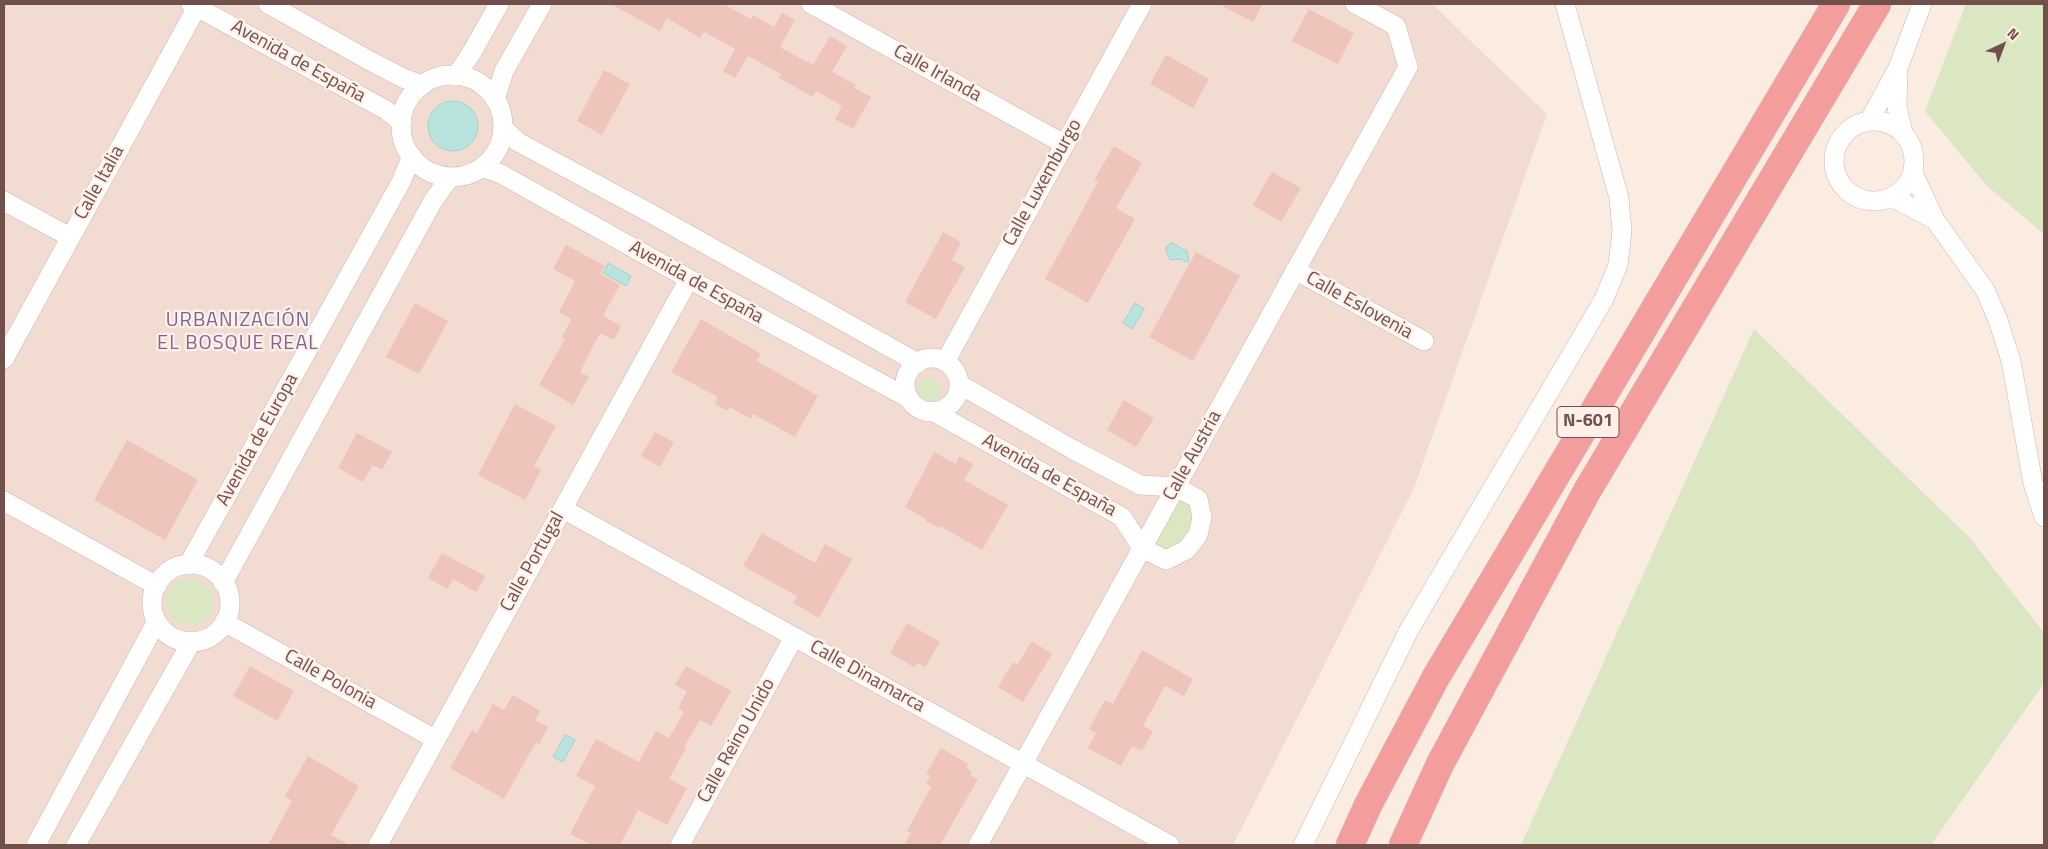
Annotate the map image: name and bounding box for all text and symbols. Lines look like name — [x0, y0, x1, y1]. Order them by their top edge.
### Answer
street label: Avenida de España — [227, 16, 369, 108]
north arrow — [1978, 20, 2028, 70]
text: N — [2003, 23, 2024, 45]
street label: Calle Irlanda — [889, 40, 985, 108]
street label: Calle Luxemburgo — [999, 116, 1087, 250]
street label: Calle Italia — [70, 142, 130, 224]
street label: Avenida de España — [625, 237, 767, 329]
street label: Calle Eslovenia — [1302, 267, 1416, 345]
district label: URBANIZACIÓN EL BOSQUE REAL — [155, 309, 321, 356]
street label: Avenida de Europa — [212, 370, 304, 510]
street label: Calle Austria — [1159, 407, 1227, 505]
road number: N-601 — [1557, 407, 1619, 438]
street label: Avenida de España — [978, 430, 1120, 522]
street label: Calle Portugal — [496, 508, 570, 616]
street label: Calle Dinamarca — [805, 636, 929, 718]
street label: Calle Polonia — [280, 645, 380, 715]
street label: Calle Reino Unido — [693, 675, 781, 807]

